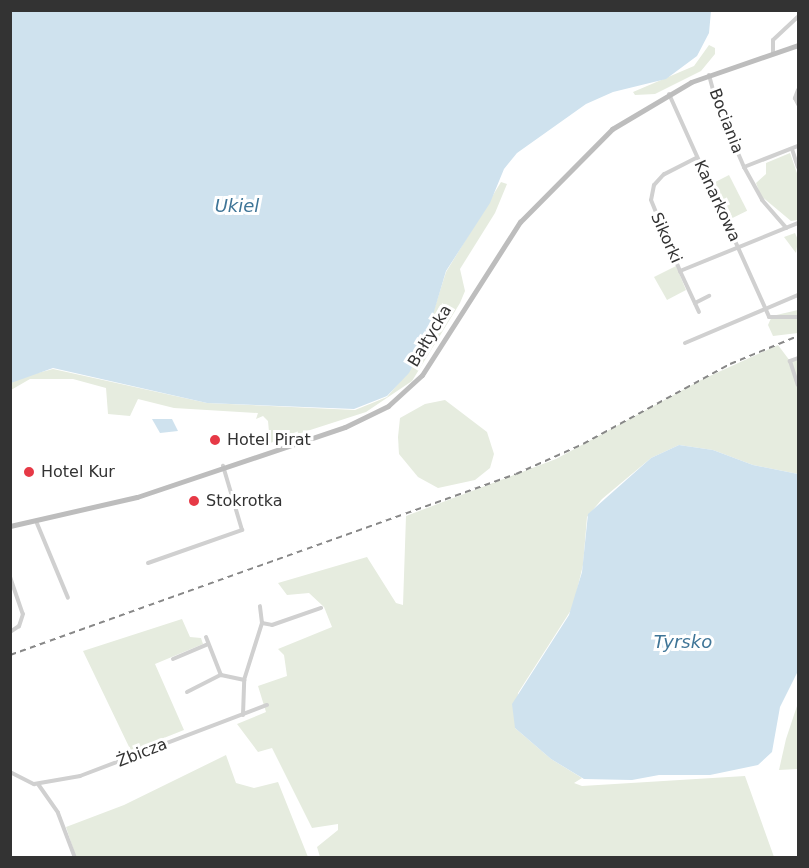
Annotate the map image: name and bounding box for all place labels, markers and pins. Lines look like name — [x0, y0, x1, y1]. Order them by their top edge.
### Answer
place label: Hotel Pirat — [227, 430, 311, 450]
marker: Hotel Pirat — [208, 433, 222, 447]
place label: Hotel Kur — [41, 462, 115, 482]
marker: Hotel Kur — [22, 465, 36, 479]
place label: Stokrotka — [206, 491, 283, 511]
marker: Stokrotka — [187, 494, 201, 508]

